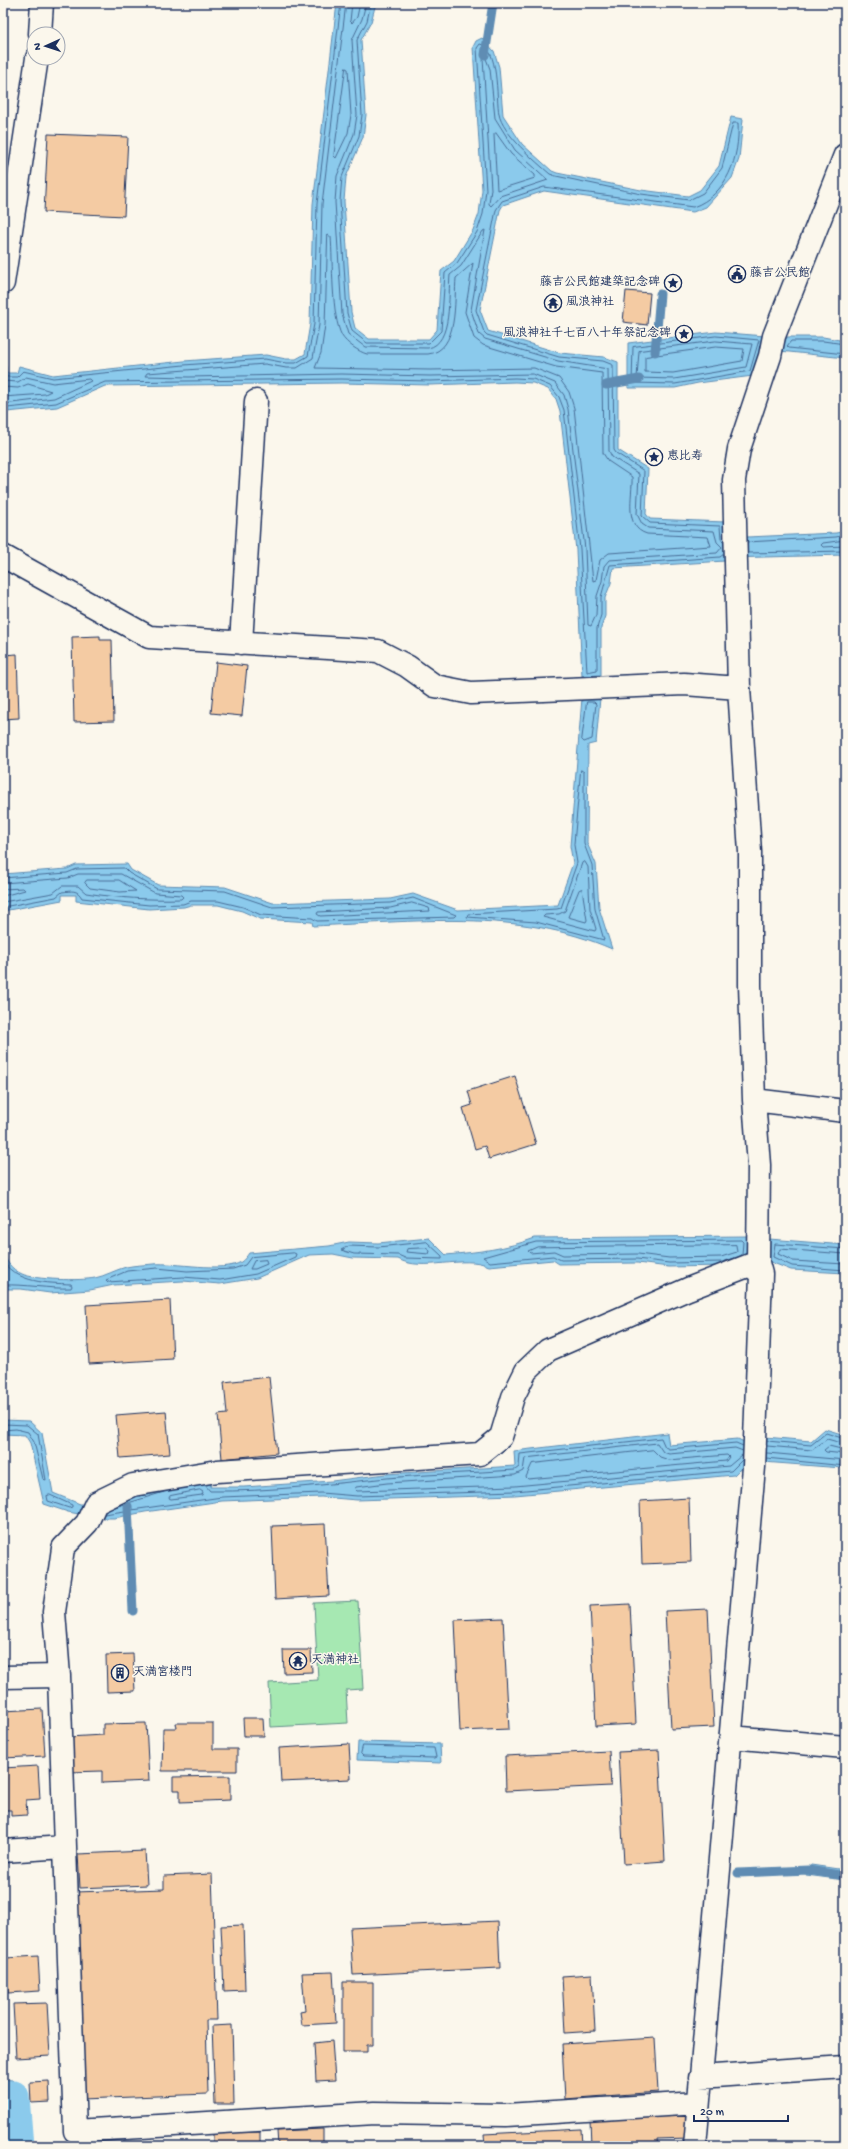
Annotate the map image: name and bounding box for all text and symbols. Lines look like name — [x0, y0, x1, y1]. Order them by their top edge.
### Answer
north arrow — [26, 26, 66, 66]
text: N — [32, 43, 44, 50]
public building icon: 藤吉公民館 — [727, 264, 747, 284]
place label: 藤吉公民館 — [750, 266, 810, 281]
place icon: 藤吉公民館建築記念碑 — [663, 273, 683, 293]
place label: 藤吉公民館建築記念碑 — [540, 275, 660, 290]
temple icon: 風浪神社 — [543, 293, 563, 313]
place label: 風浪神社 — [566, 295, 614, 310]
place icon: 風浪神社千七百八十年祭記念碑 — [674, 324, 694, 344]
place label: 風浪神社千七百八十年祭記念碑 — [503, 326, 671, 341]
place icon: 恵比寿 — [644, 447, 664, 467]
place label: 恵比寿 — [667, 449, 703, 464]
temple icon: 天満神社 — [288, 1651, 308, 1671]
place label: 天満神社 — [311, 1653, 359, 1668]
building icon: 天満宮楼門 — [110, 1663, 130, 1683]
place label: 天満宮楼門 — [133, 1665, 193, 1680]
scale bar — [694, 2097, 788, 2123]
text: 20 m — [700, 2106, 725, 2120]

